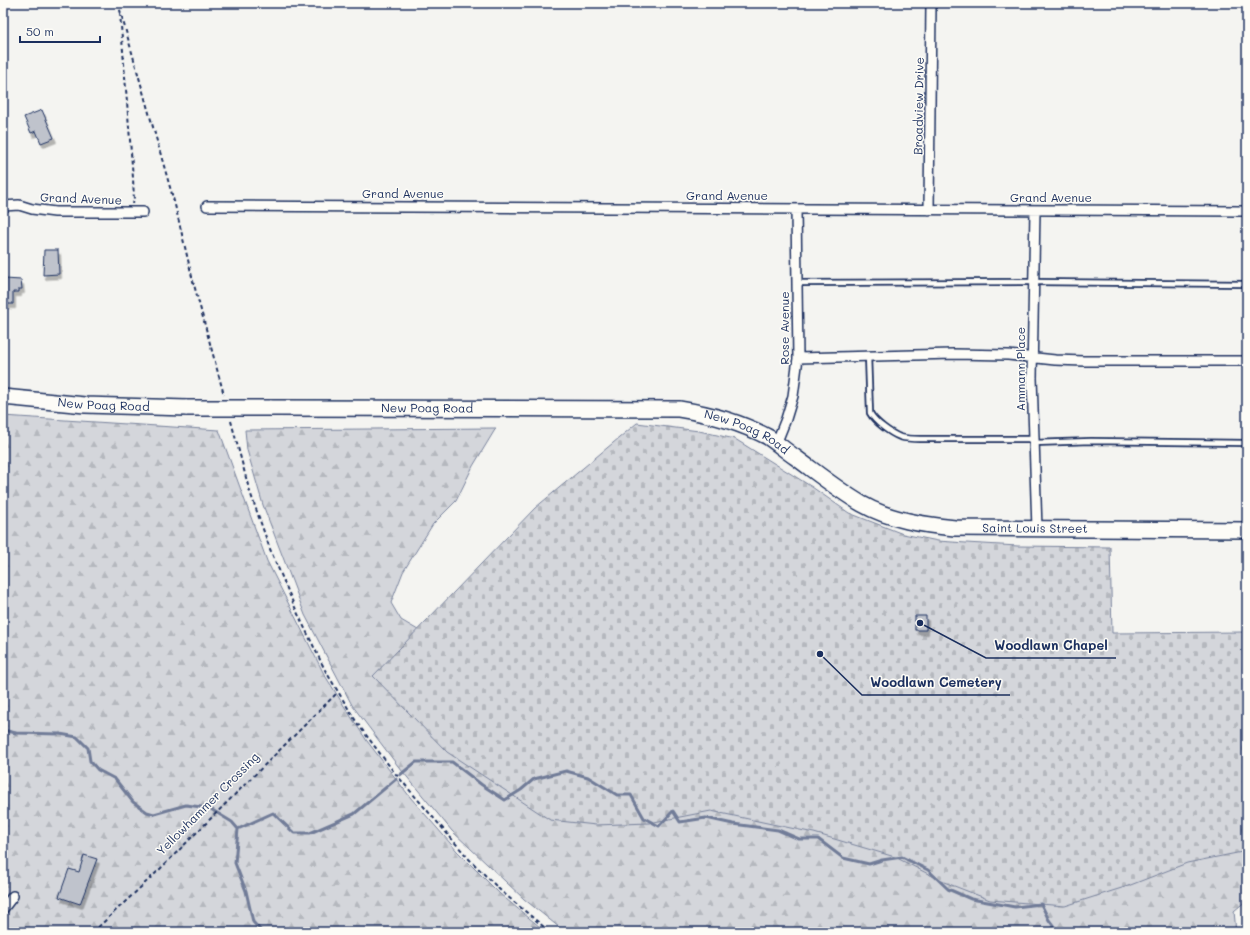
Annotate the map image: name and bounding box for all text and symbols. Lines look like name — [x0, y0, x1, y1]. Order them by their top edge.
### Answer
scale bar — [20, 18, 100, 44]
text: 50 m — [26, 23, 54, 39]
street label: Broadview Drive — [909, 57, 927, 155]
street label: Grand Avenue — [362, 185, 444, 201]
street label: Grand Avenue — [686, 187, 768, 203]
street label: Grand Avenue — [40, 189, 122, 207]
street label: Grand Avenue — [1010, 189, 1092, 205]
street label: Rose Avenue — [776, 291, 792, 365]
street label: Ammann Place — [1012, 327, 1028, 411]
street label: New Poag Road — [57, 393, 150, 414]
street label: New Poag Road — [381, 399, 473, 415]
street label: New Poag Road — [703, 405, 793, 457]
street label: Saint Louis Street — [982, 519, 1088, 536]
callout: Woodlawn Chapel — [986, 633, 1116, 658]
text: Woodlawn Chapel — [994, 636, 1108, 653]
callout: Woodlawn Cemetery — [862, 670, 1010, 695]
text: Woodlawn Cemetery — [870, 673, 1002, 691]
street label: Yellowhammer Crossing — [152, 748, 262, 858]

